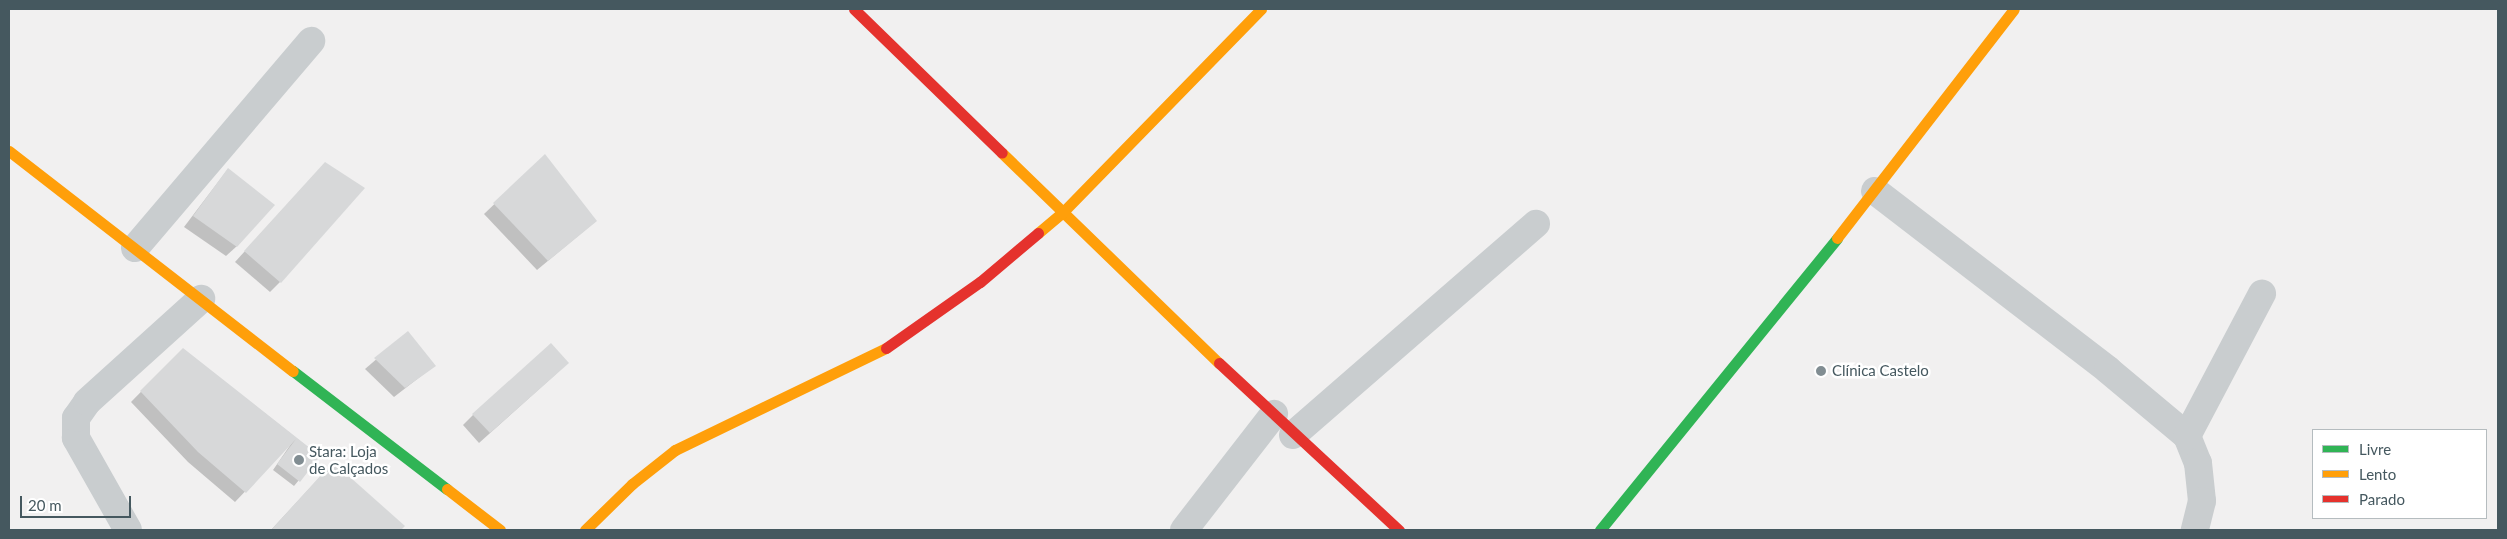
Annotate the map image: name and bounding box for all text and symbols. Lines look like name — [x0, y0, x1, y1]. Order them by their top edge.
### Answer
place label: Clínica Castelo — [1832, 362, 1929, 380]
marker: Clínica Castelo — [1814, 364, 1828, 378]
legend — [2312, 429, 2487, 519]
text: Livre — [2359, 440, 2391, 458]
place label: Stara: Loja de Calçados — [309, 442, 388, 477]
marker: Stara: Loja de Calçados — [293, 454, 305, 466]
text: Lento — [2359, 465, 2396, 483]
scale bar — [22, 486, 134, 518]
text: Parado — [2359, 490, 2405, 508]
text: 20 m — [28, 496, 62, 514]

